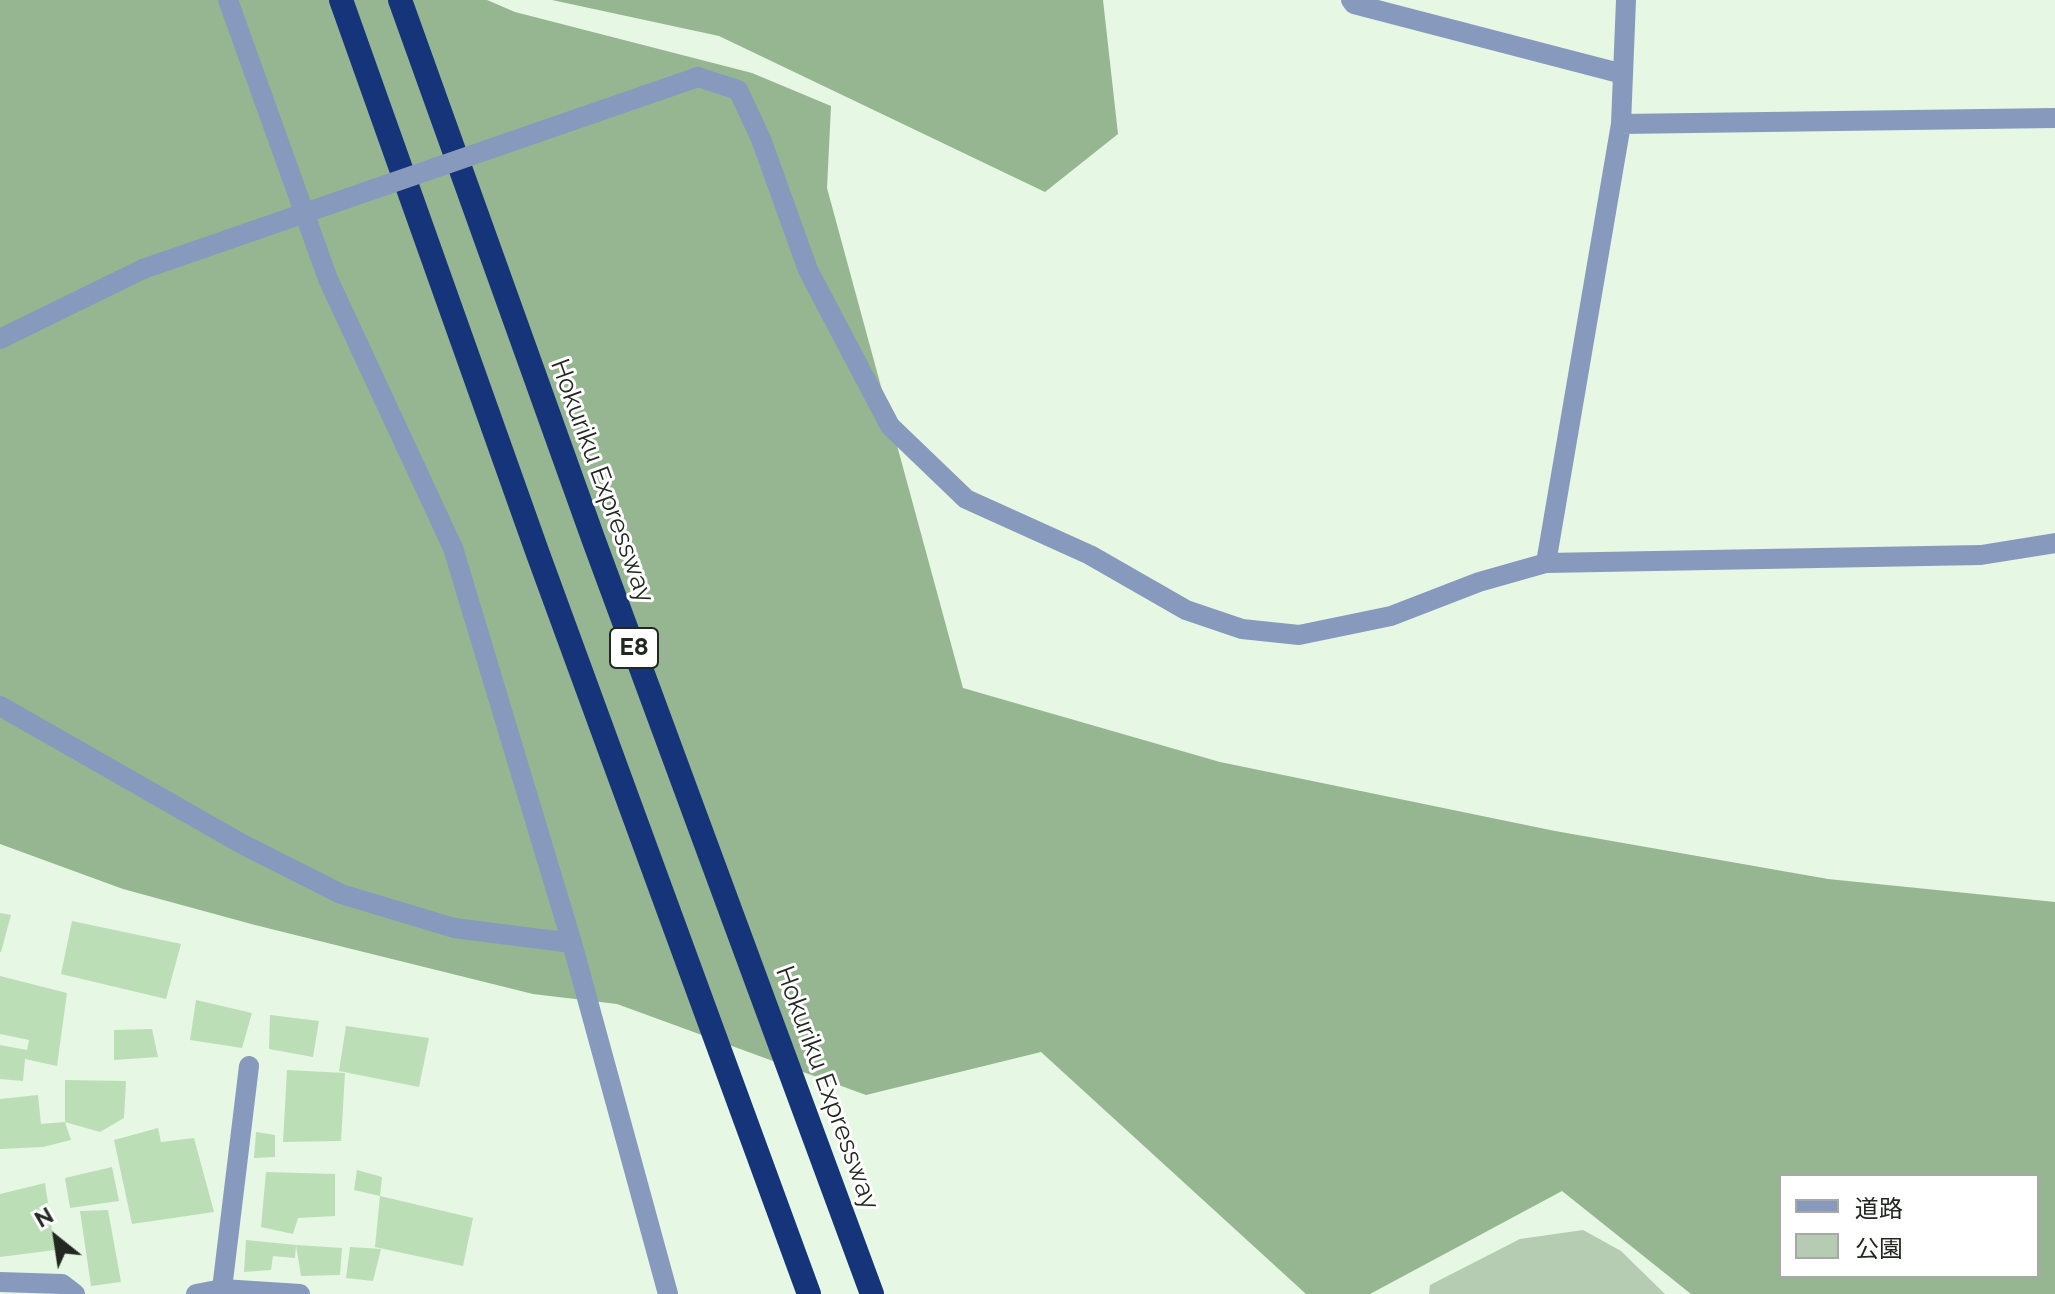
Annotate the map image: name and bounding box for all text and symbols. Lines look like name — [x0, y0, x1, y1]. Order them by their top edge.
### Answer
street label: Hokuriku Expressway — [543, 355, 661, 607]
road number: E8 — [610, 628, 658, 668]
street label: Hokuriku Expressway — [768, 962, 886, 1214]
legend — [1779, 1174, 2039, 1278]
text: 道路 — [1855, 1194, 1903, 1223]
north arrow — [16, 1198, 96, 1278]
text: N — [30, 1202, 58, 1233]
text: 公園 — [1855, 1234, 1903, 1263]

